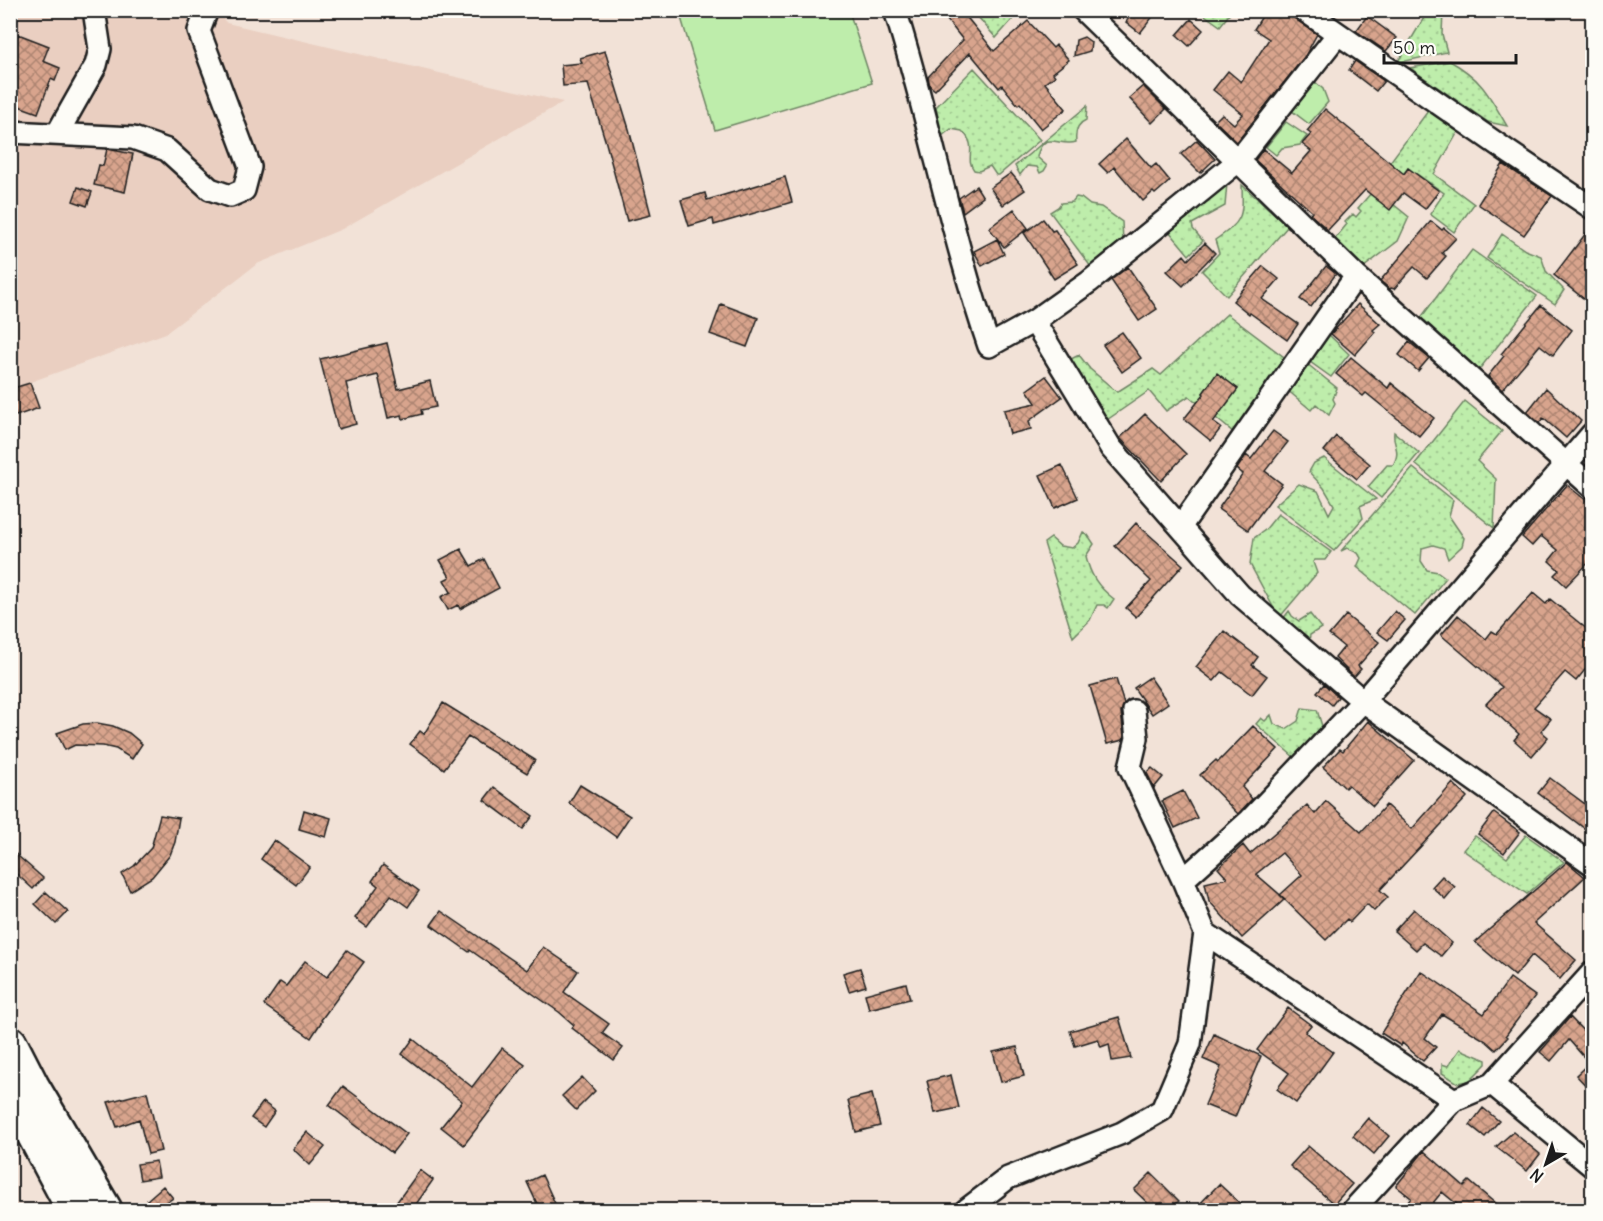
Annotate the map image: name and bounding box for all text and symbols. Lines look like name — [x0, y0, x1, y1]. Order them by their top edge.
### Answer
scale bar — [1384, 27, 1516, 65]
text: 50 m — [1393, 36, 1435, 59]
north arrow — [1516, 1134, 1576, 1194]
text: N — [1526, 1164, 1547, 1187]

